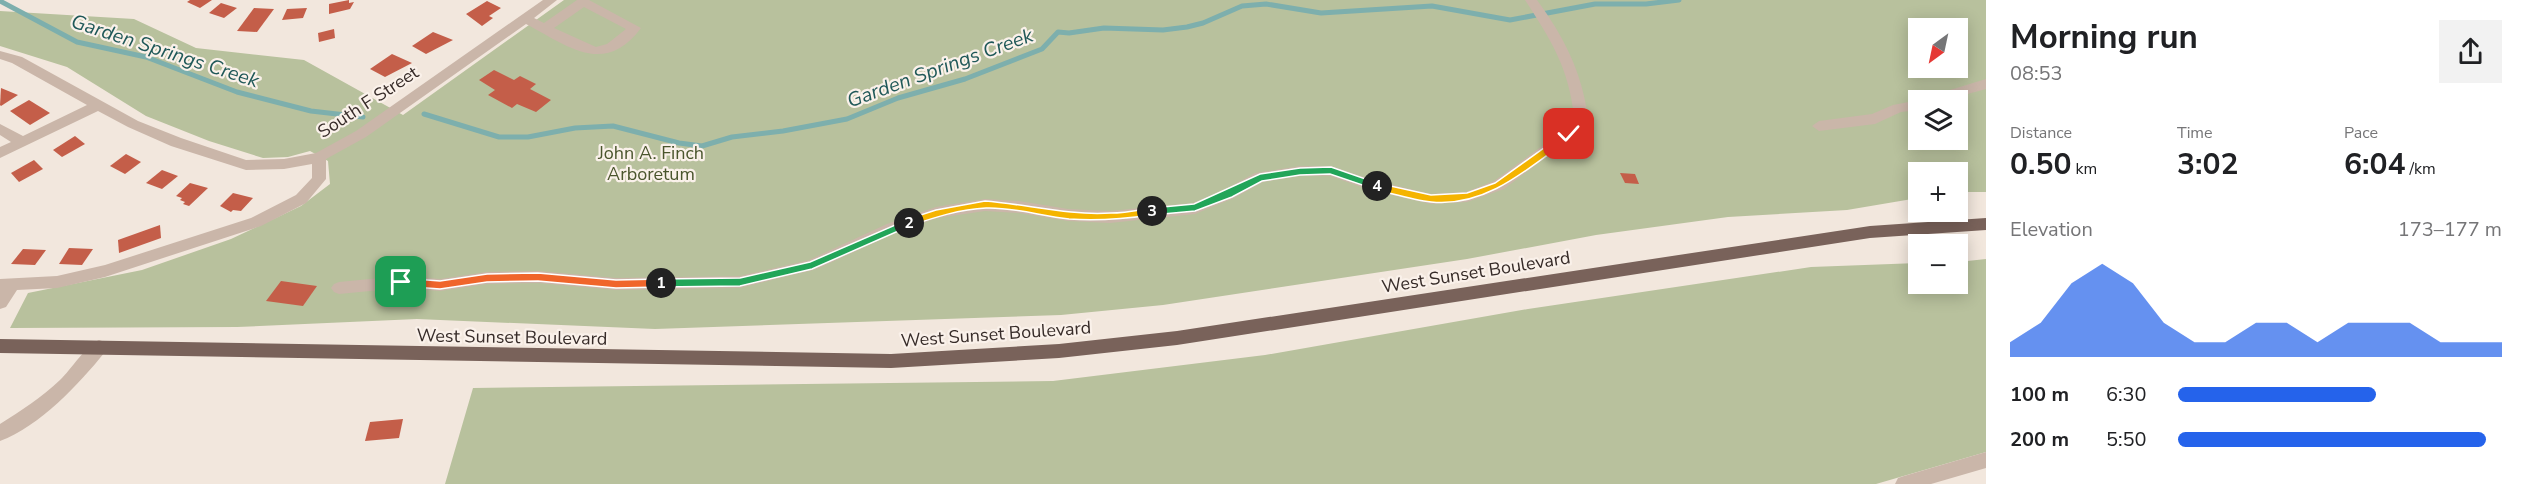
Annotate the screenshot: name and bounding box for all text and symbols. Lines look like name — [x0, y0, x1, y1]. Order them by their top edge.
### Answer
water label: Garden Springs Creek — [67, 8, 263, 94]
text: Morning run — [2010, 15, 2198, 60]
north arrow — [1908, 18, 1968, 78]
map controls — [1908, 18, 1968, 294]
button: share — [2439, 20, 2502, 83]
water label: Garden Springs Creek — [843, 21, 1038, 114]
street label: South F Street — [313, 60, 424, 144]
text: 08:53 — [2010, 60, 2063, 87]
button: layers — [1908, 90, 1968, 150]
pin — [1543, 108, 1594, 159]
icon: check — [1552, 117, 1585, 150]
text: Distance — [2010, 122, 2072, 144]
text: Time — [2177, 122, 2213, 144]
text: Pace — [2344, 122, 2378, 144]
park label: John A. Finch Arboretum — [597, 141, 704, 186]
text: 0.50 — [2010, 144, 2071, 185]
text: 3:02 — [2177, 144, 2238, 185]
text: 6:04 — [2344, 144, 2405, 185]
text: km — [2071, 158, 2097, 180]
text: /km — [2405, 158, 2436, 180]
button: + — [1908, 162, 1968, 222]
pin: 4 — [1362, 171, 1392, 201]
text: 4 — [1372, 175, 1382, 197]
pin: 3 — [1137, 196, 1167, 226]
text: 3 — [1147, 200, 1157, 222]
pin: 2 — [894, 208, 924, 238]
text: 2 — [904, 212, 914, 234]
text: Elevation — [2010, 216, 2093, 243]
text: 173–177 m — [2398, 216, 2502, 243]
button: − — [1908, 234, 1968, 294]
street label: West Sunset Boulevard — [1380, 245, 1572, 299]
pin — [375, 256, 426, 307]
icon: arrive — [384, 265, 417, 298]
pin: 1 — [646, 268, 676, 298]
text: 1 — [656, 272, 666, 294]
street label: West Sunset Boulevard — [900, 315, 1092, 353]
street label: West Sunset Boulevard — [416, 323, 608, 351]
text: 100 m — [2010, 381, 2069, 408]
text: 6:30 — [2106, 381, 2147, 408]
text: 200 m — [2010, 426, 2069, 453]
text: 5:50 — [2106, 426, 2147, 453]

